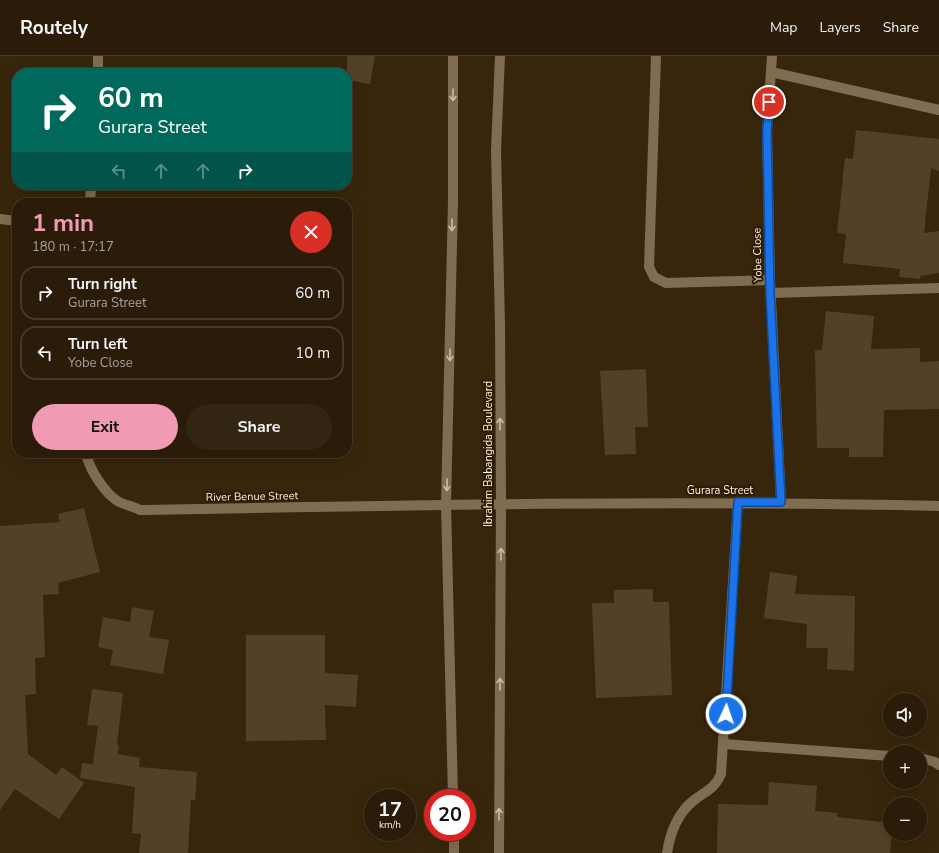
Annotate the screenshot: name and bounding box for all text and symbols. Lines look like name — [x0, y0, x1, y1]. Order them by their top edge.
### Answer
text: Routely — [20, 15, 88, 41]
text: Map — [770, 18, 797, 37]
text: Layers — [819, 18, 861, 37]
text: Share — [883, 18, 919, 37]
text: 60 m — [98, 79, 164, 117]
icon: right — [32, 84, 84, 136]
pin — [752, 85, 786, 119]
one-way arrow — [449, 88, 457, 101]
icon: arrive — [758, 91, 780, 113]
text: Gurara Street — [98, 115, 207, 139]
icon: left — [108, 160, 130, 182]
icon: ahead — [150, 160, 172, 182]
icon: ahead — [192, 160, 214, 182]
icon: right — [234, 160, 256, 182]
text: 1 min — [32, 207, 94, 239]
button: close — [290, 211, 332, 253]
one-way arrow — [449, 218, 456, 231]
street label: Yobe Close — [750, 227, 765, 284]
text: 180 m · 17:17 — [32, 238, 114, 256]
text: Turn right — [68, 274, 137, 294]
icon: right — [34, 282, 56, 304]
text: 60 m — [295, 283, 330, 303]
text: Gurara Street — [68, 294, 147, 312]
text: Turn left — [68, 334, 127, 354]
icon: left — [34, 342, 56, 364]
text: 10 m — [295, 343, 330, 363]
one-way arrow — [446, 348, 454, 361]
text: Yobe Close — [68, 354, 133, 372]
street label: Ibrahim Babangida Boulevard — [481, 381, 496, 527]
button: Exit — [32, 404, 178, 450]
button: Share — [186, 404, 332, 450]
one-way arrow — [497, 418, 504, 431]
one-way arrow — [443, 478, 451, 491]
street label: Gurara Street — [687, 483, 753, 498]
street label: River Benue Street — [206, 488, 299, 505]
one-way arrow — [497, 548, 505, 561]
one-way arrow — [496, 678, 504, 691]
position arrow — [705, 693, 747, 735]
map controls — [883, 693, 927, 841]
button: sound — [883, 693, 927, 737]
button: + — [883, 745, 927, 789]
speed limit sign: 20 — [424, 789, 476, 841]
text: 17 — [378, 796, 402, 823]
button: − — [883, 797, 927, 841]
one-way arrow — [495, 808, 503, 821]
text: km/h — [379, 818, 401, 832]

